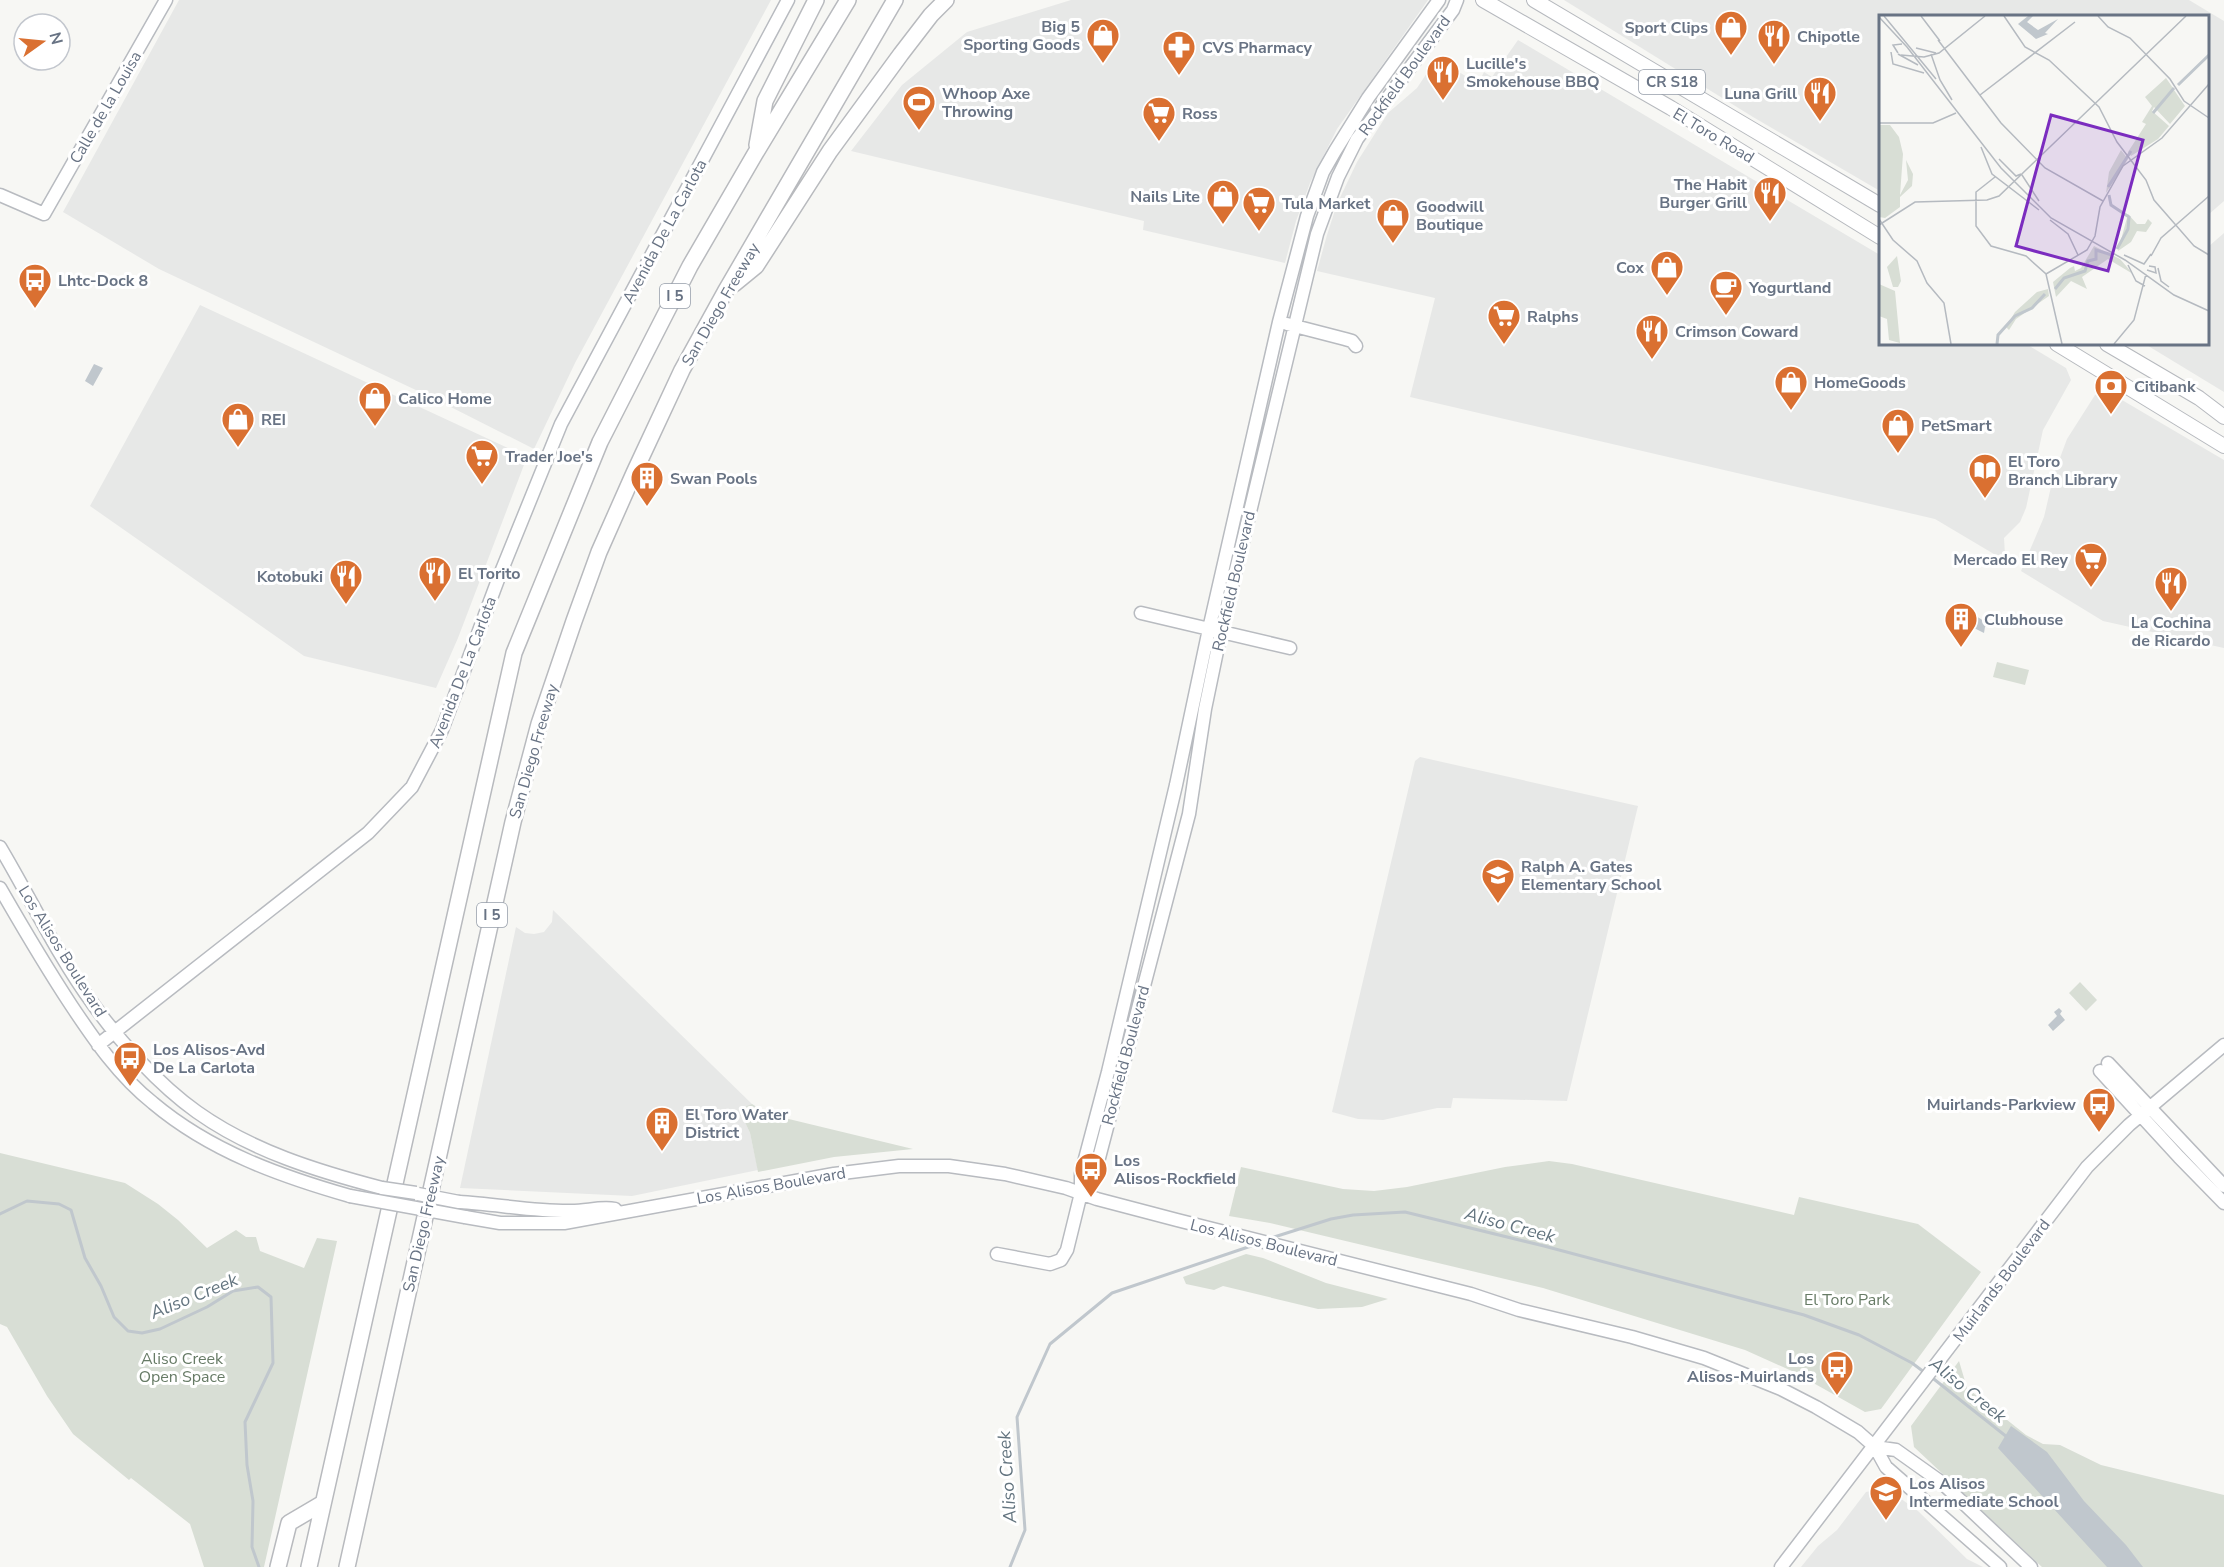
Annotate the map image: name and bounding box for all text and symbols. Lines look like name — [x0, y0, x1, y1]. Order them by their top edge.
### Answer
shop icon: Sport Clips — [1713, 9, 1749, 56]
street label: Rockfield Boulevard — [1354, 11, 1456, 140]
north arrow — [12, 12, 72, 72]
inset map — [1879, 15, 2209, 345]
place label: Big 5 Sporting Goods — [963, 16, 1080, 56]
shop icon: Big 5 Sporting Goods — [1085, 17, 1121, 64]
place label: Sport Clips — [1624, 17, 1708, 39]
restaurant icon: Chipotle — [1756, 18, 1792, 65]
place label: Chipotle — [1797, 26, 1860, 48]
pharmacy icon: CVS Pharmacy — [1161, 29, 1197, 76]
text: N — [43, 30, 68, 47]
place label: CVS Pharmacy — [1202, 37, 1312, 59]
street label: Calle de la Louisa — [65, 47, 147, 168]
place label: Lucille's Smokehouse BBQ — [1466, 53, 1600, 93]
restaurant icon: Lucille's Smokehouse BBQ — [1425, 54, 1461, 101]
road number: CR S18 — [1639, 70, 1705, 94]
restaurant icon: Luna Grill — [1802, 75, 1838, 122]
place label: Whoop Axe Throwing — [942, 83, 1031, 123]
place label: Luna Grill — [1724, 83, 1797, 105]
sports icon: Whoop Axe Throwing — [901, 84, 937, 131]
supermarket icon: Ross — [1141, 95, 1177, 142]
place label: Ross — [1182, 103, 1218, 125]
street label: El Toro Road — [1669, 103, 1758, 169]
street label: Avenida De La Carlota — [617, 155, 712, 308]
place label: The Habit Burger Grill — [1659, 174, 1748, 214]
restaurant icon: The Habit Burger Grill — [1752, 175, 1788, 222]
shop icon: Nails Lite — [1205, 178, 1241, 225]
supermarket icon: Tula Market — [1241, 185, 1277, 232]
place label: Nails Lite — [1130, 186, 1200, 208]
place label: Tula Market — [1282, 193, 1371, 215]
place label: Goodwill Boutique — [1416, 196, 1484, 236]
shop icon: Goodwill Boutique — [1375, 197, 1411, 244]
street label: San Diego Freeway — [677, 238, 766, 370]
shop icon: Cox — [1649, 249, 1685, 296]
place label: Cox — [1616, 257, 1644, 279]
bus stop icon: Lhtc-Dock 8 — [17, 262, 53, 309]
cafe icon: Yogurtland — [1708, 269, 1744, 316]
place label: Lhtc-Dock 8 — [58, 270, 148, 292]
place label: Yogurtland — [1748, 277, 1831, 299]
road number: I 5 — [660, 284, 690, 308]
supermarket icon: Ralphs — [1486, 298, 1522, 345]
place label: Ralphs — [1527, 306, 1579, 328]
restaurant icon: Crimson Coward — [1634, 313, 1670, 360]
place label: Crimson Coward — [1675, 321, 1798, 343]
shop icon: HomeGoods — [1773, 364, 1809, 411]
bank icon: Citibank — [2093, 368, 2129, 415]
place label: HomeGoods — [1814, 372, 1906, 394]
place label: Citibank — [2134, 376, 2196, 398]
shop icon: Calico Home — [357, 380, 393, 427]
place label: Calico Home — [398, 388, 492, 410]
shop icon: REI — [220, 401, 256, 448]
shop icon: PetSmart — [1880, 407, 1916, 454]
place label: REI — [261, 409, 286, 431]
place label: PetSmart — [1921, 415, 1992, 437]
supermarket icon: Trader Joe's — [464, 438, 500, 485]
place label: Trader Joe's — [505, 446, 593, 468]
place label: El Toro Branch Library — [2008, 451, 2118, 491]
library icon: El Toro Branch Library — [1967, 452, 2003, 499]
building icon: Swan Pools — [629, 460, 665, 507]
place label: Swan Pools — [670, 468, 757, 490]
street label: Rockfield Boulevard — [1207, 509, 1261, 654]
supermarket icon: Mercado El Rey — [2073, 541, 2109, 588]
place label: Mercado El Rey — [1953, 549, 2069, 571]
restaurant icon: El Torito — [417, 555, 453, 602]
restaurant icon: Kotobuki — [328, 558, 364, 605]
place label: El Torito — [458, 563, 521, 585]
restaurant icon: La Cochina de Ricardo — [2153, 565, 2189, 612]
place label: Kotobuki — [257, 566, 323, 588]
street label: Avenida De La Carlota — [424, 593, 502, 751]
building icon: Clubhouse — [1943, 601, 1979, 648]
place label: Clubhouse — [1984, 609, 2063, 631]
place label: La Cochina de Ricardo — [2131, 612, 2211, 652]
street label: San Diego Freeway — [504, 681, 564, 821]
place label: Ralph A. Gates Elementary School — [1521, 856, 1661, 896]
school or university icon: Ralph A. Gates Elementary School — [1480, 857, 1516, 904]
street label: Los Alisos Boulevard — [13, 882, 112, 1021]
road number: I 5 — [477, 903, 507, 927]
street label: Rockfield Boulevard — [1097, 983, 1155, 1127]
place label: Los Alisos-Avd De La Carlota — [153, 1039, 265, 1079]
bus stop icon: Los Alisos-Avd De La Carlota — [112, 1040, 148, 1087]
bus stop icon: Muirlands-Parkview — [2081, 1086, 2117, 1133]
place label: Muirlands-Parkview — [1927, 1094, 2076, 1116]
place label: El Toro Water District — [685, 1104, 789, 1144]
building icon: El Toro Water District — [644, 1105, 680, 1152]
place label: Los Alisos-Rockfield — [1114, 1150, 1236, 1190]
bus stop icon: Los Alisos-Rockfield — [1073, 1151, 1109, 1198]
street label: San Diego Freeway — [398, 1153, 451, 1294]
street label: Los Alisos Boulevard — [695, 1162, 847, 1210]
water label: Aliso Creek — [1461, 1201, 1559, 1249]
street label: Los Alisos Boulevard — [1188, 1214, 1340, 1272]
street label: Muirlands Boulevard — [1948, 1215, 2055, 1347]
water label: Aliso Creek — [146, 1267, 242, 1325]
park label: El Toro Park — [1804, 1289, 1891, 1311]
park label: Aliso Creek Open Space — [139, 1348, 225, 1388]
place label: Los Alisos-Muirlands — [1687, 1348, 1814, 1388]
bus stop icon: Los Alisos-Muirlands — [1819, 1349, 1855, 1396]
water label: Aliso Creek — [1924, 1351, 2012, 1429]
water label: Aliso Creek — [992, 1429, 1022, 1525]
place label: Los Alisos Intermediate School — [1909, 1473, 2059, 1513]
school or university icon: Los Alisos Intermediate School — [1868, 1474, 1904, 1521]

